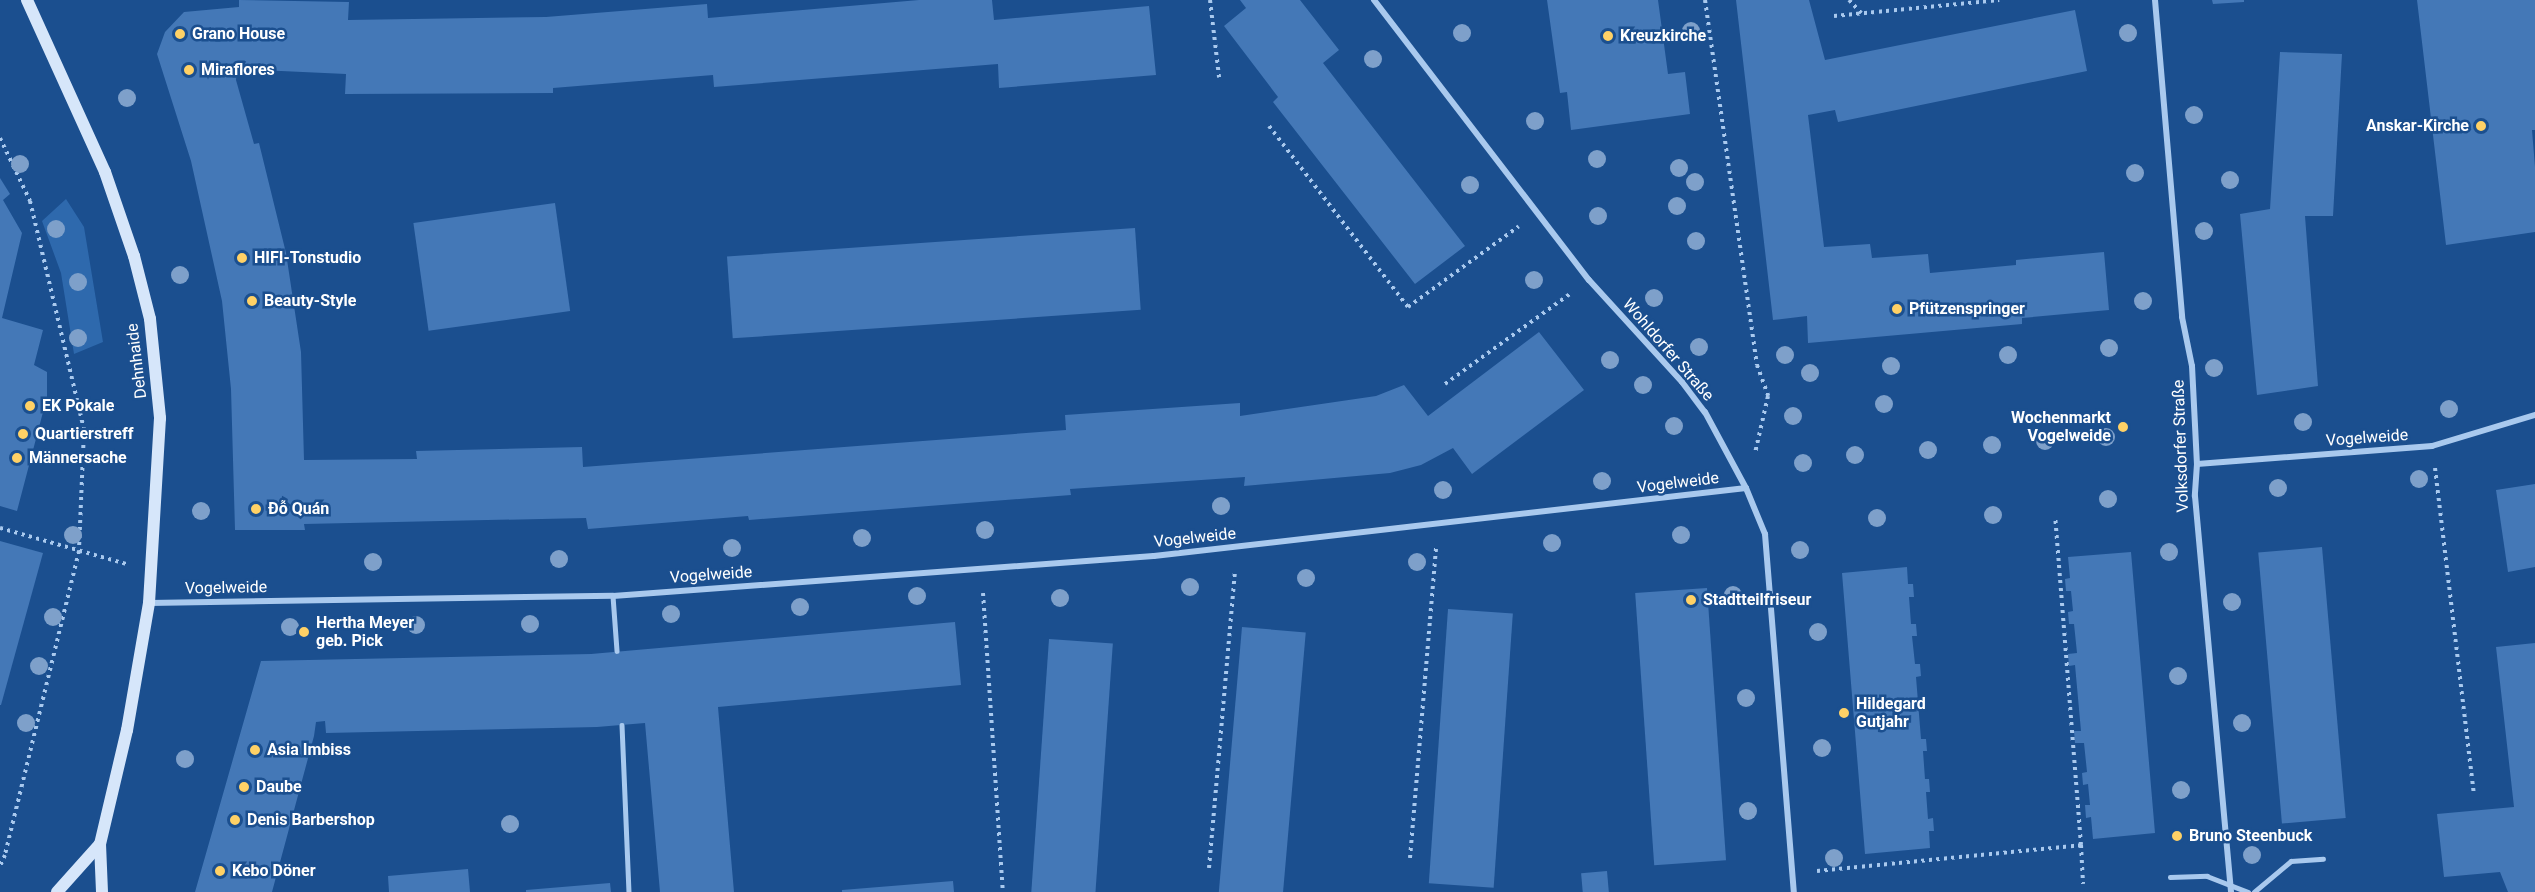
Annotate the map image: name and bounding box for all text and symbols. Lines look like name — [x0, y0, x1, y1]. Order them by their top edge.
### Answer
place label: Grano House — [192, 24, 285, 44]
place label: Kreuzkirche — [1620, 26, 1706, 46]
marker: Grano House — [173, 27, 187, 41]
marker: Kreuzkirche — [1601, 29, 1615, 43]
place label: Miraflores — [201, 60, 275, 80]
marker: Miraflores — [182, 63, 196, 77]
place label: Anskar-Kirche — [2366, 116, 2469, 136]
marker: Anskar-Kirche — [2474, 119, 2488, 133]
place label: HIFI-Tonstudio — [254, 248, 361, 268]
marker: HIFI-Tonstudio — [235, 251, 249, 265]
place label: Beauty-Style — [264, 291, 356, 311]
marker: Beauty-Style — [245, 294, 259, 308]
street label: Wohldorfer Straße — [1618, 295, 1718, 405]
place label: Pfützenspringer — [1909, 299, 2025, 319]
marker: Pfützenspringer — [1890, 302, 1904, 316]
street label: Dehnhaide — [123, 322, 151, 400]
street label: Volksdorfer Straße — [2169, 379, 2193, 513]
place label: EK Pokale — [42, 396, 114, 416]
marker: EK Pokale — [23, 399, 37, 413]
place label: Wochenmarkt Vogelweide — [2011, 408, 2111, 446]
marker: Wochenmarkt Vogelweide — [2116, 420, 2130, 434]
place label: Quartierstreff — [35, 424, 133, 444]
street label: Vogelweide — [2325, 426, 2409, 450]
marker: Quartierstreff — [16, 427, 30, 441]
place label: Männersache — [29, 448, 127, 468]
marker: Männersache — [10, 451, 24, 465]
street label: Vogelweide — [1636, 468, 1720, 498]
place label: Đỗ Quán — [268, 499, 329, 519]
marker: Đỗ Quán — [249, 502, 263, 516]
street label: Vogelweide — [1153, 524, 1237, 552]
street label: Vogelweide — [669, 563, 753, 587]
street label: Vogelweide — [185, 578, 267, 598]
place label: Stadtteilfriseur — [1703, 590, 1811, 610]
marker: Stadtteilfriseur — [1684, 593, 1698, 607]
place label: Hertha Meyer geb. Pick — [316, 613, 414, 651]
marker: Hertha Meyer geb. Pick — [297, 625, 311, 639]
place label: Hildegard Gutjahr — [1856, 694, 1926, 732]
marker: Hildegard Gutjahr — [1837, 706, 1851, 720]
place label: Asia Imbiss — [267, 740, 351, 760]
marker: Asia Imbiss — [248, 743, 262, 757]
place label: Daube — [256, 777, 302, 797]
marker: Daube — [237, 780, 251, 794]
place label: Denis Barbershop — [247, 810, 375, 830]
marker: Denis Barbershop — [228, 813, 242, 827]
place label: Bruno Steenbuck — [2189, 826, 2312, 846]
marker: Bruno Steenbuck — [2170, 829, 2184, 843]
place label: Kebo Döner — [232, 861, 316, 881]
marker: Kebo Döner — [213, 864, 227, 878]

